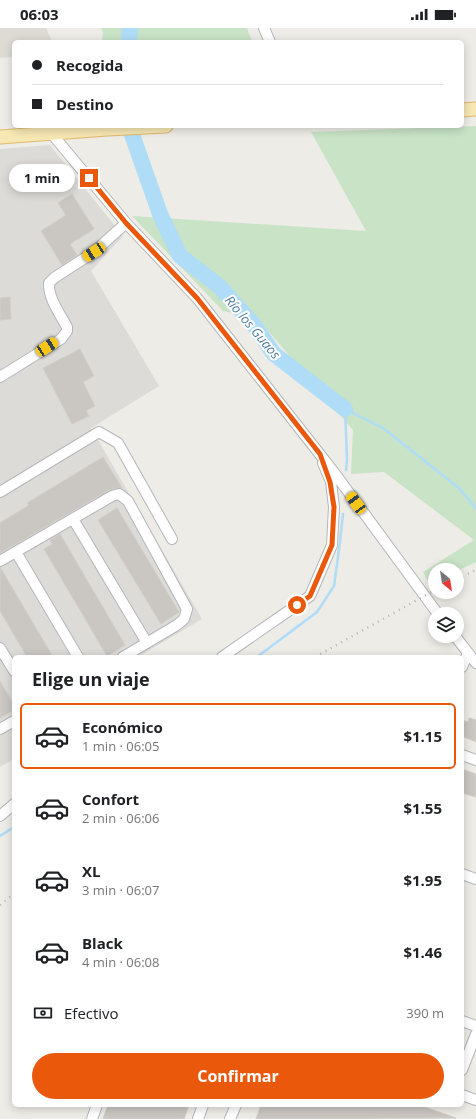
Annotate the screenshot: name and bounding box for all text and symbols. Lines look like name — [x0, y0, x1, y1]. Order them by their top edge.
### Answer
text: 06:03 — [20, 4, 59, 24]
text: Recogida — [56, 55, 123, 75]
text: Destino — [56, 94, 114, 114]
callout: 1 min — [9, 164, 75, 192]
text: 1 min — [24, 169, 60, 187]
route end — [80, 169, 98, 187]
car — [81, 240, 107, 264]
water label: Río los Guaos — [221, 291, 285, 363]
car — [34, 335, 60, 359]
car — [344, 490, 368, 516]
north arrow — [428, 563, 464, 599]
map controls — [428, 563, 464, 643]
route start — [288, 596, 306, 614]
button: layers — [428, 607, 464, 643]
text: Elige un viaje — [32, 667, 150, 691]
text: Económico — [82, 717, 163, 737]
icon: car — [34, 718, 70, 754]
text: $1.15 — [403, 726, 442, 746]
text: 1 min · 06:05 — [82, 737, 159, 755]
text: Confort — [82, 789, 139, 809]
icon: car — [34, 790, 70, 826]
text: $1.55 — [403, 798, 442, 818]
text: 2 min · 06:06 — [82, 809, 159, 827]
text: XL — [82, 861, 100, 881]
icon: car — [34, 862, 70, 898]
text: $1.95 — [403, 870, 442, 890]
text: 3 min · 06:07 — [82, 881, 159, 899]
text: Black — [82, 933, 123, 953]
icon: car — [34, 934, 70, 970]
text: $1.46 — [403, 942, 442, 962]
text: 4 min · 06:08 — [82, 953, 159, 971]
icon: cash — [32, 1002, 54, 1024]
text: Efectivo — [64, 1003, 119, 1023]
text: 390 m — [406, 1004, 444, 1022]
button: Confirmar — [32, 1053, 444, 1099]

